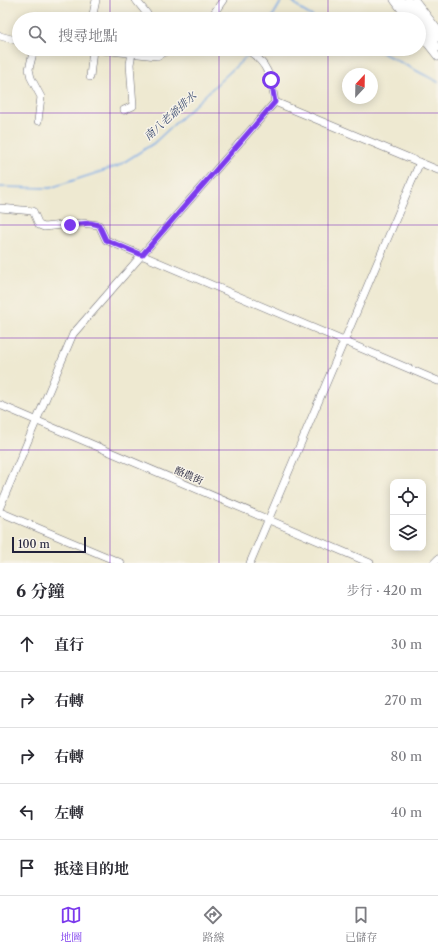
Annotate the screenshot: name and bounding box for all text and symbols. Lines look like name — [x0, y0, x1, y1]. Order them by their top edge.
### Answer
search box — [12, 12, 426, 56]
icon: search — [26, 23, 48, 45]
text: 搜尋地點 — [58, 26, 118, 45]
north arrow — [342, 68, 378, 104]
route start — [262, 71, 280, 89]
water label: 南八老爺排水 — [141, 88, 200, 143]
route end — [61, 216, 79, 234]
street label: 酪農街 — [172, 464, 205, 487]
map controls — [390, 479, 426, 551]
button: locate — [390, 479, 426, 515]
button: layers — [390, 515, 426, 551]
scale bar — [12, 535, 86, 554]
text: 100 m — [18, 537, 50, 551]
text: 6 分鐘 — [16, 581, 64, 601]
text: 步行 · 420 m — [347, 582, 422, 598]
icon: ahead — [16, 633, 38, 655]
text: 直行 — [54, 635, 84, 654]
text: 30 m — [391, 636, 422, 652]
icon: right — [16, 689, 38, 711]
text: 右轉 — [54, 691, 84, 710]
text: 270 m — [384, 692, 422, 708]
icon: right — [16, 745, 38, 767]
text: 右轉 — [54, 747, 84, 766]
text: 80 m — [390, 748, 422, 764]
icon: left — [16, 801, 38, 823]
text: 左轉 — [54, 803, 84, 822]
text: 40 m — [391, 804, 422, 820]
icon: arrive — [16, 857, 38, 879]
text: 抵達目的地 — [54, 859, 129, 878]
tab: 地圖 — [60, 904, 82, 944]
tab: 路線 — [202, 904, 224, 944]
tab: 已儲存 — [345, 904, 378, 944]

